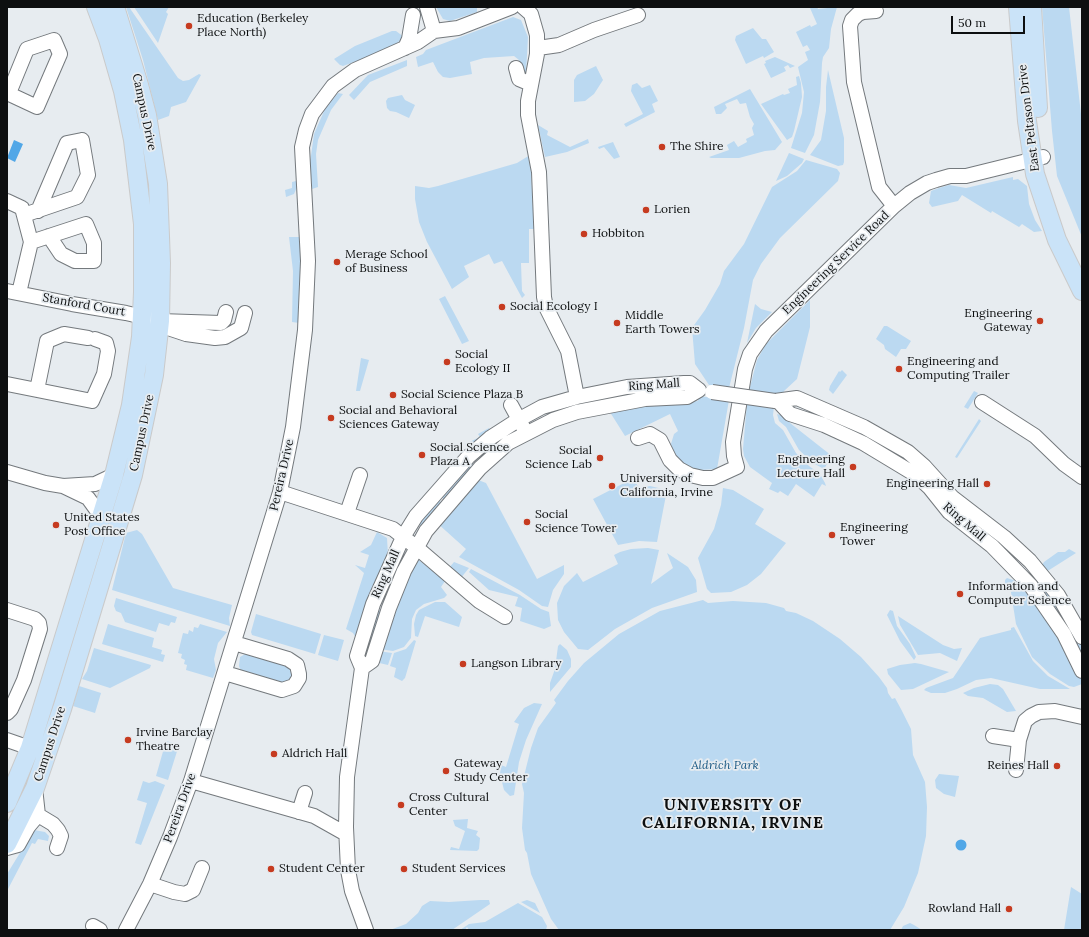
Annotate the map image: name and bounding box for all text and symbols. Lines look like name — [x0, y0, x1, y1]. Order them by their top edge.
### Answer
scale bar — [953, 8, 1027, 34]
place label: Education (Berkeley Place North) — [197, 12, 308, 40]
text: 50 m — [958, 15, 986, 30]
marker: Education (Berkeley Place North) — [184, 21, 194, 31]
street label: East Peltason Drive — [1015, 64, 1043, 172]
street label: Campus Drive — [129, 72, 159, 152]
place label: The Shire — [670, 140, 724, 154]
marker: The Shire — [657, 142, 667, 152]
place label: Lorien — [654, 203, 690, 217]
marker: Lorien — [641, 205, 651, 215]
street label: Engineering Service Road — [780, 208, 892, 318]
place label: Hobbiton — [592, 227, 645, 241]
marker: Hobbiton — [579, 229, 589, 239]
place label: Merage School of Business — [345, 248, 428, 276]
marker: Merage School of Business — [332, 257, 342, 267]
street label: Stanford Court — [41, 291, 127, 319]
place label: Social Ecology I — [510, 300, 598, 314]
marker: Social Ecology I — [497, 302, 507, 312]
place label: Engineering Gateway — [964, 307, 1032, 335]
place label: Middle Earth Towers — [625, 309, 700, 337]
marker: Engineering Gateway — [1035, 316, 1045, 326]
marker: Middle Earth Towers — [612, 318, 622, 328]
place label: Social Ecology II — [455, 348, 510, 376]
place label: Engineering and Computing Trailer — [907, 355, 1010, 383]
marker: Social Ecology II — [442, 357, 452, 367]
marker: Engineering and Computing Trailer — [894, 364, 904, 374]
street label: Ring Mall — [628, 376, 680, 394]
place label: Social Science Plaza B — [401, 388, 523, 402]
marker: Social Science Plaza B — [388, 390, 398, 400]
street label: Campus Drive — [127, 393, 157, 473]
place label: Social and Behavioral Sciences Gateway — [339, 404, 457, 432]
marker: Social and Behavioral Sciences Gateway — [326, 413, 336, 423]
street label: Pereira Drive — [267, 438, 297, 512]
place label: Social Science Plaza A — [430, 441, 509, 469]
place label: Social Science Lab — [525, 444, 592, 472]
marker: Social Science Plaza A — [417, 450, 427, 460]
marker: Social Science Lab — [595, 453, 605, 463]
place label: Engineering Lecture Hall — [777, 453, 845, 481]
marker: Engineering Lecture Hall — [848, 462, 858, 472]
place label: University of California, Irvine — [620, 472, 713, 500]
place label: Engineering Hall — [886, 477, 979, 491]
marker: Engineering Hall — [982, 479, 992, 489]
marker: University of California, Irvine — [607, 481, 617, 491]
street label: Ring Mall — [940, 500, 988, 544]
place label: Social Science Tower — [535, 508, 616, 536]
place label: United States Post Office — [64, 511, 140, 539]
marker: Social Science Tower — [522, 517, 532, 527]
marker: United States Post Office — [51, 520, 61, 530]
place label: Engineering Tower — [840, 521, 908, 549]
marker: Engineering Tower — [827, 530, 837, 540]
street label: Ring Mall — [369, 547, 403, 601]
place label: Information and Computer Science — [968, 580, 1071, 608]
marker: Information and Computer Science — [955, 589, 965, 599]
place label: Langson Library — [471, 657, 562, 671]
marker: Langson Library — [458, 659, 468, 669]
street label: Campus Drive — [31, 705, 69, 783]
place label: Irvine Barclay Theatre — [136, 726, 212, 754]
marker: Irvine Barclay Theatre — [123, 735, 133, 745]
place label: Aldrich Hall — [282, 747, 347, 761]
marker: Aldrich Hall — [269, 749, 279, 759]
place label: Gateway Study Center — [454, 757, 528, 785]
park label: Aldrich Park — [691, 759, 759, 773]
place label: Reines Hall — [987, 759, 1049, 773]
marker: Reines Hall — [1052, 761, 1062, 771]
marker: Gateway Study Center — [441, 766, 451, 776]
street label: Pereira Drive — [161, 771, 199, 845]
place label: Cross Cultural Center — [409, 791, 489, 819]
district label: UNIVERSITY OF CALIFORNIA, IRVINE — [642, 795, 824, 833]
marker: Cross Cultural Center — [396, 800, 406, 810]
place label: Student Center — [279, 862, 365, 876]
place label: Student Services — [412, 862, 506, 876]
marker: Student Center — [266, 864, 276, 874]
marker: Student Services — [399, 864, 409, 874]
place label: Rowland Hall — [928, 902, 1001, 916]
marker: Rowland Hall — [1004, 904, 1014, 914]

